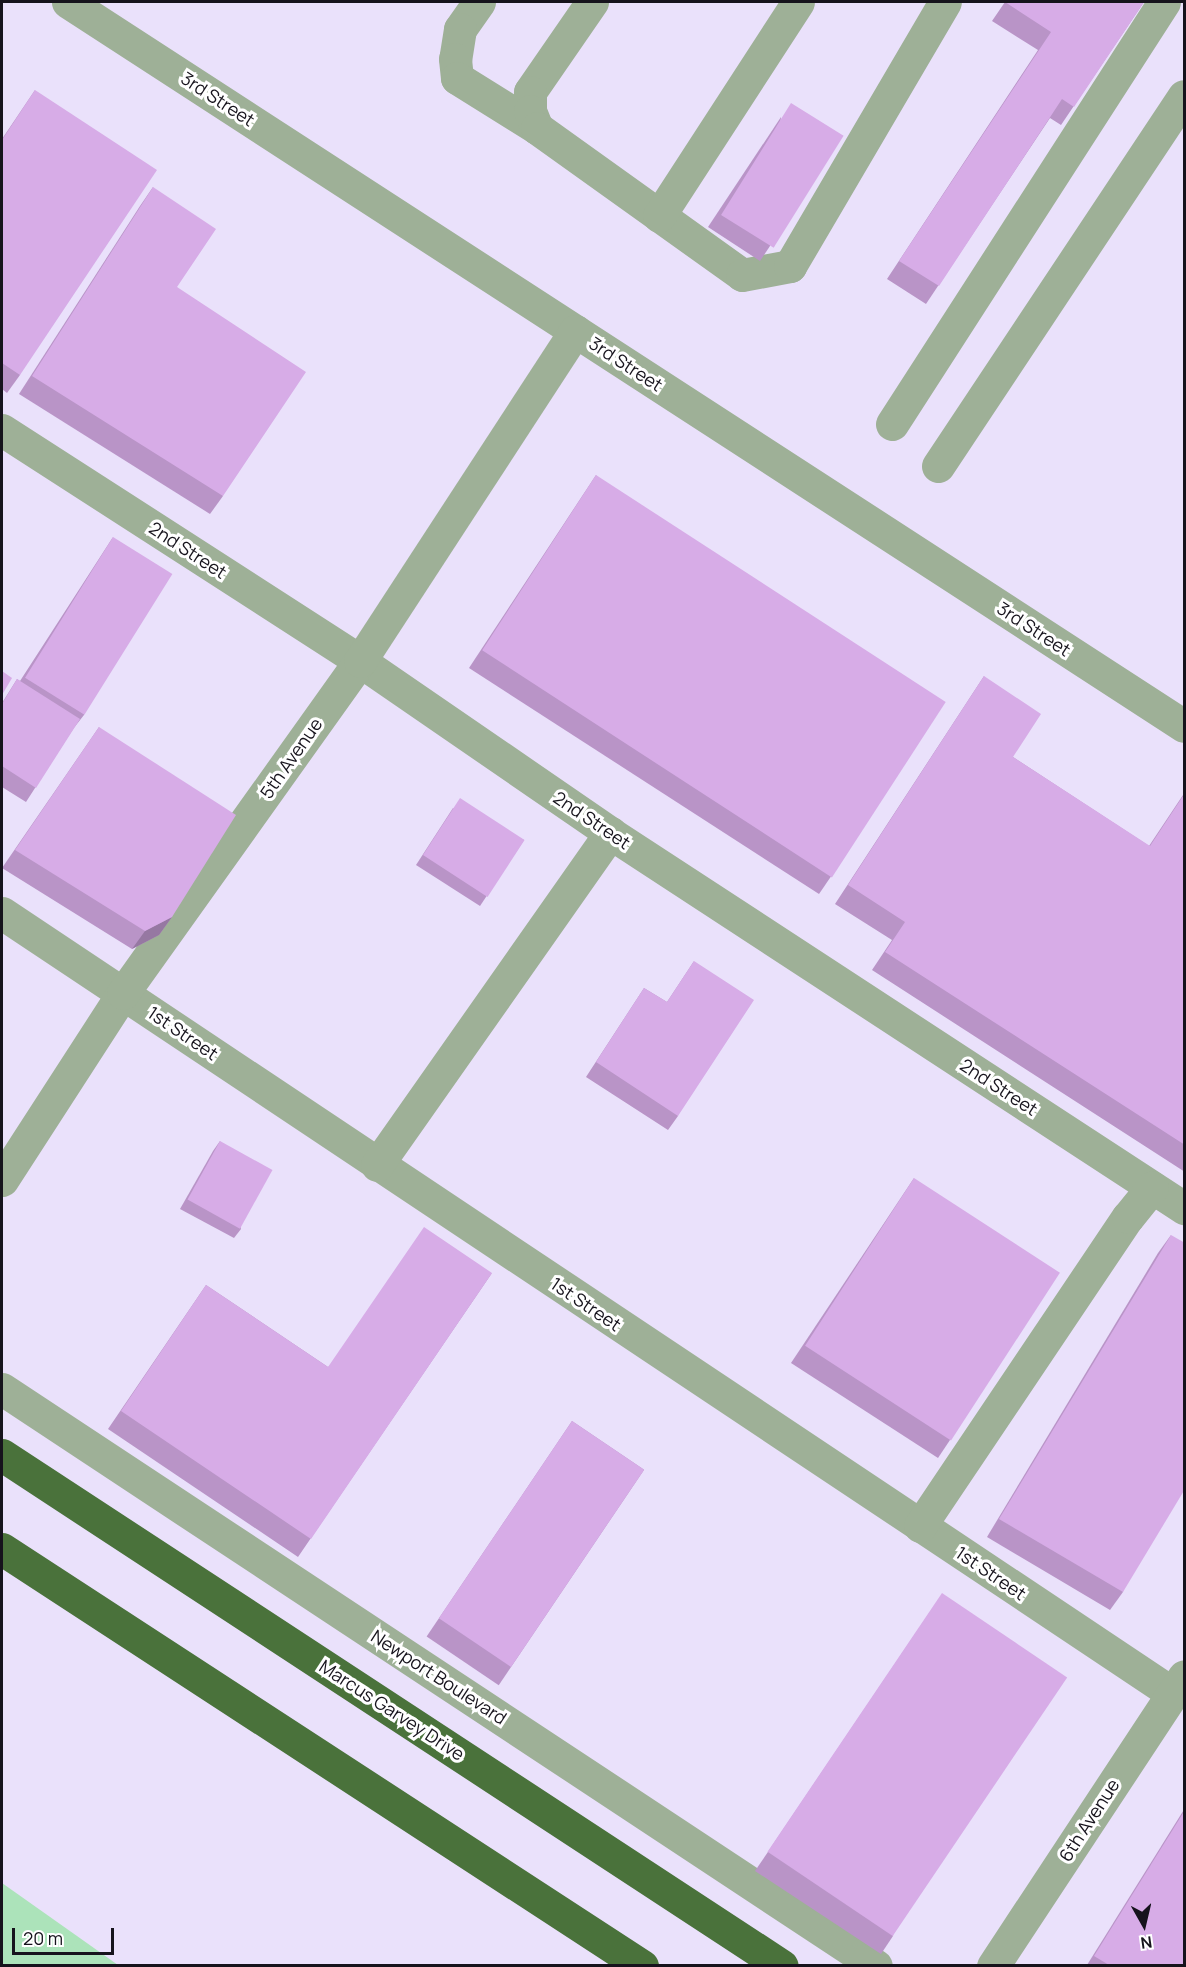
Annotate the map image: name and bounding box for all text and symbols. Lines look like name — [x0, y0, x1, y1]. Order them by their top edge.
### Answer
street label: 3rd Street — [177, 67, 259, 131]
street label: 3rd Street — [585, 332, 667, 396]
street label: 2nd Street — [145, 517, 231, 583]
street label: 3rd Street — [993, 597, 1075, 661]
street label: 5th Avenue — [255, 714, 327, 802]
street label: 2nd Street — [549, 786, 635, 854]
street label: 1st Street — [144, 1002, 222, 1064]
street label: 2nd Street — [956, 1054, 1042, 1120]
street label: 1st Street — [547, 1273, 625, 1335]
street label: 1st Street — [952, 1542, 1030, 1604]
street label: Newport Boulevard — [367, 1625, 511, 1729]
street label: Marcus Garvey Drive — [315, 1655, 469, 1765]
street label: 6th Avenue — [1054, 1775, 1124, 1865]
north arrow — [1114, 1895, 1174, 1955]
scale bar — [15, 1916, 117, 1954]
text: 20 m — [23, 1926, 63, 1950]
text: N — [1139, 1931, 1154, 1955]

